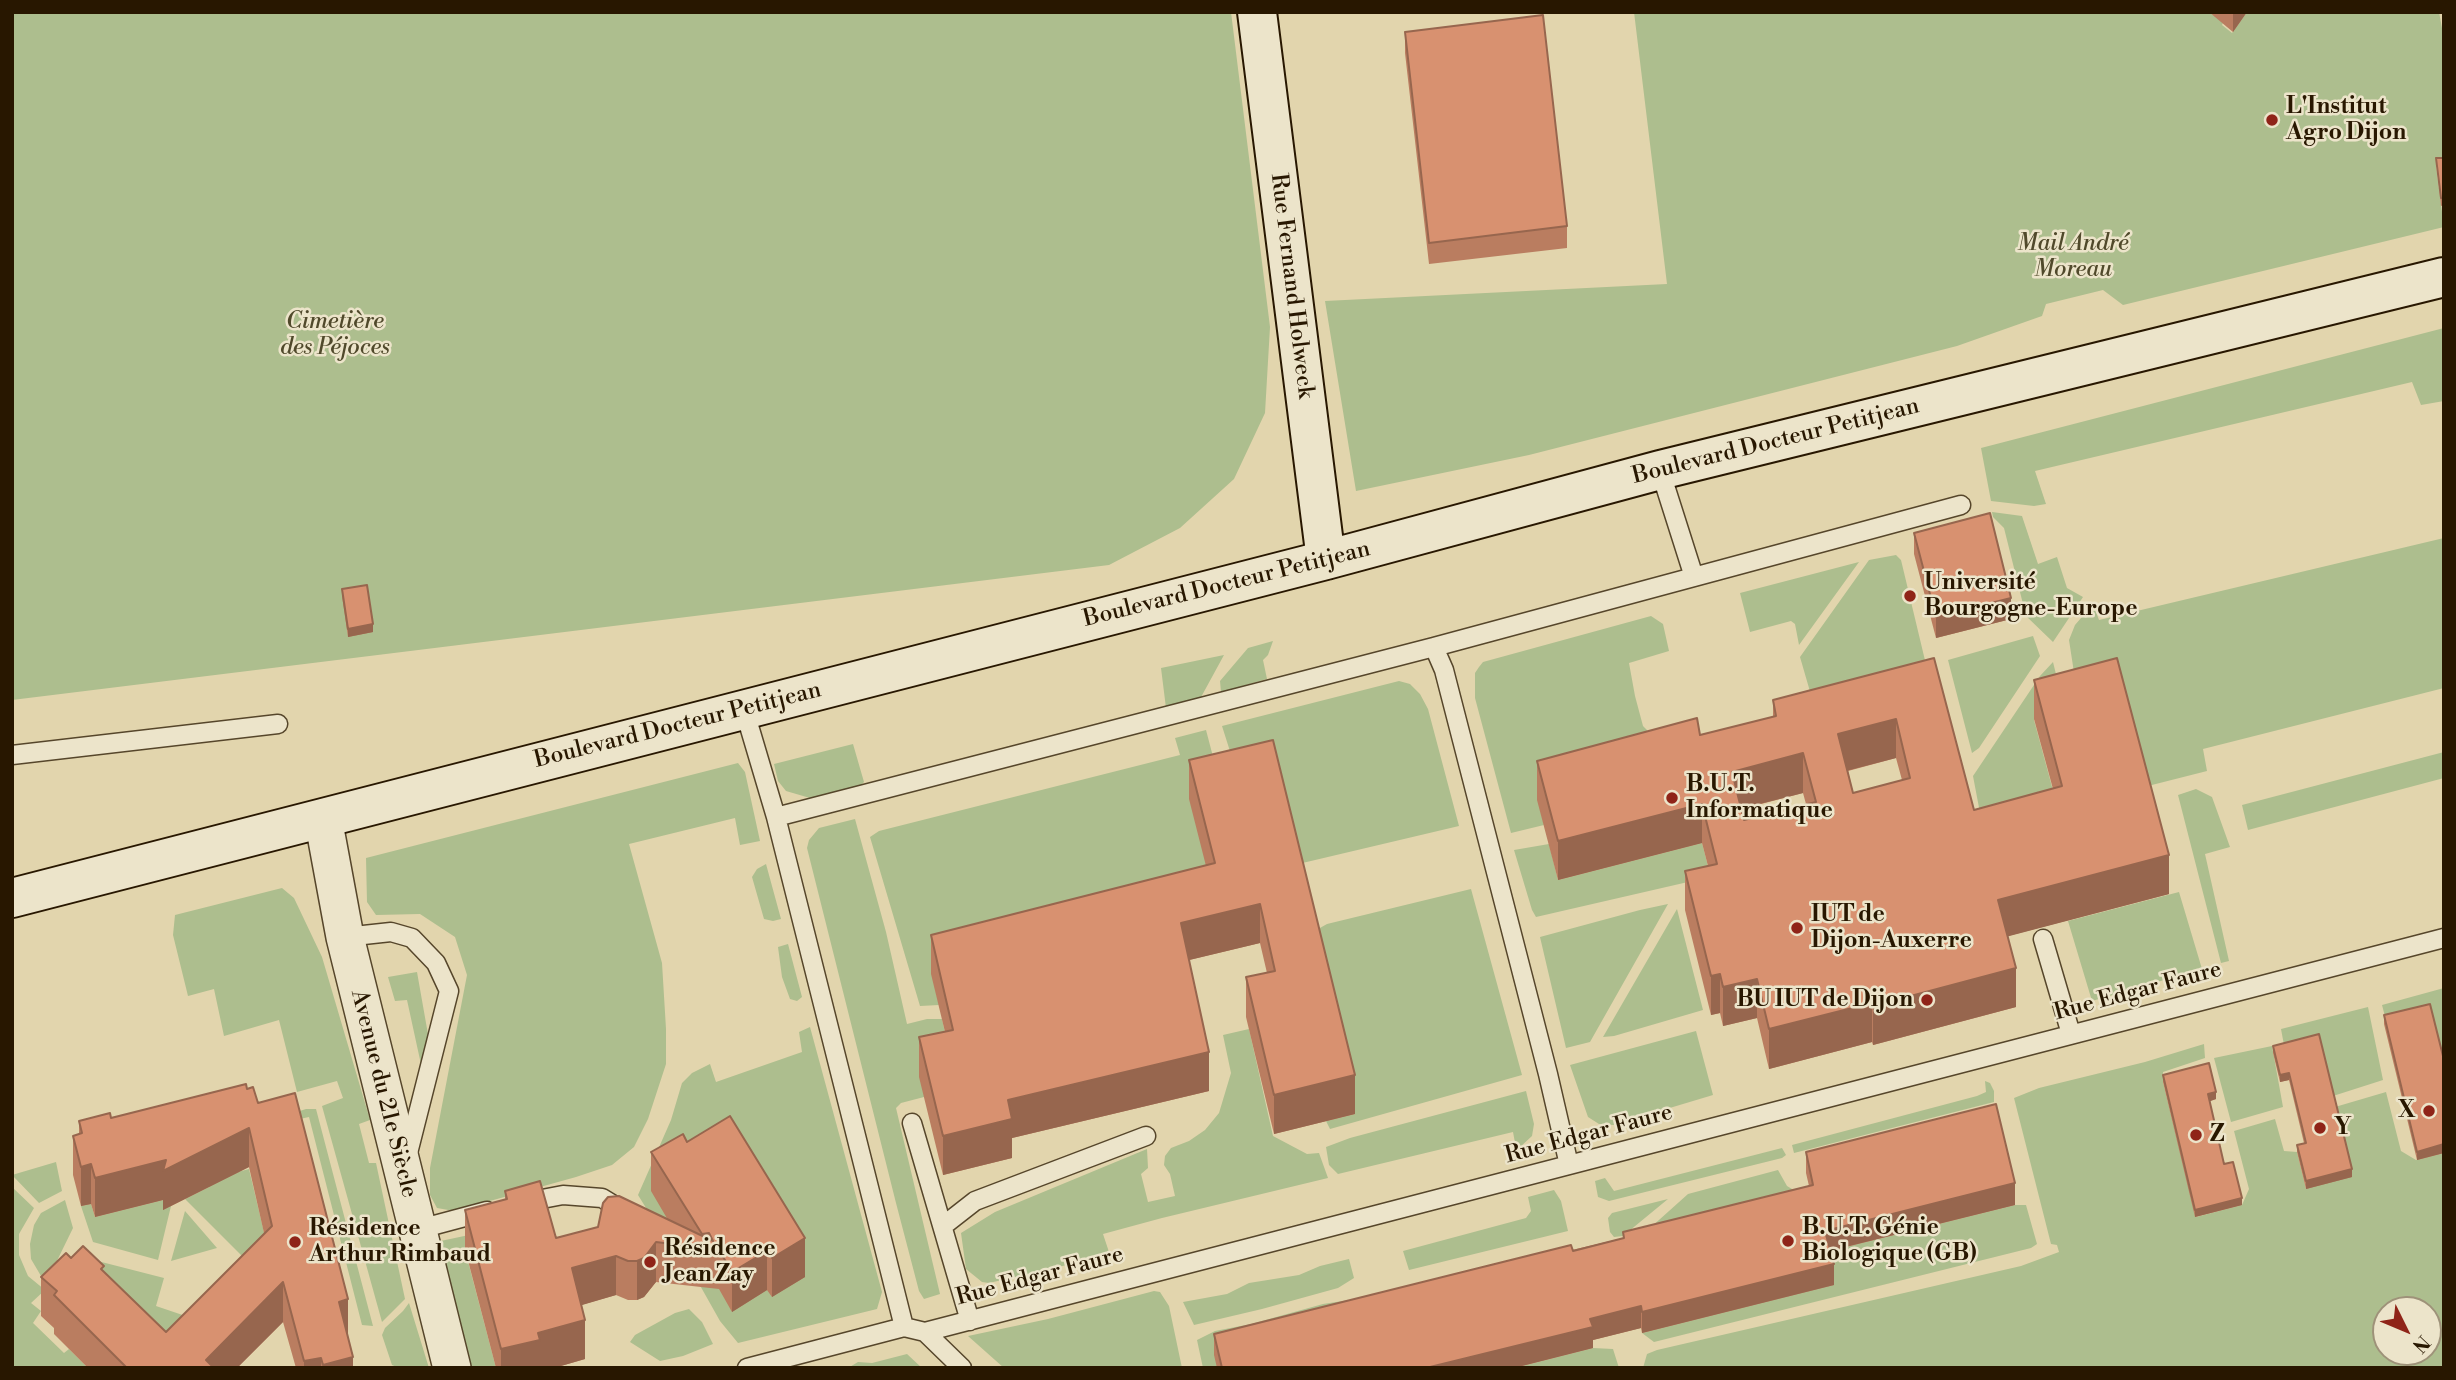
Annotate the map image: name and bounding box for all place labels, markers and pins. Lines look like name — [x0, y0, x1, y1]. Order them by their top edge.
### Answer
place label: L'Institut Agro Dijon — [2286, 93, 2406, 147]
marker: L'Institut Agro Dijon — [2264, 112, 2280, 128]
place label: Université Bourgogne-Europe — [1924, 569, 2138, 623]
marker: Université Bourgogne-Europe — [1902, 588, 1918, 604]
place label: B.U.T. Informatique — [1686, 771, 1833, 825]
marker: B.U.T. Informatique — [1664, 790, 1680, 806]
place label: IUT de Dijon-Auxerre — [1811, 901, 1972, 955]
marker: IUT de Dijon-Auxerre — [1789, 920, 1805, 936]
place label: BU IUT de Dijon — [1736, 986, 1913, 1014]
marker: BU IUT de Dijon — [1919, 992, 1935, 1008]
place label: X — [2398, 1097, 2415, 1125]
marker: X — [2421, 1103, 2437, 1119]
place label: Y — [2334, 1114, 2352, 1142]
marker: Y — [2312, 1120, 2328, 1136]
place label: Z — [2210, 1121, 2224, 1149]
marker: Z — [2188, 1127, 2204, 1143]
place label: B.U.T. Génie Biologique (GB) — [1802, 1214, 1977, 1268]
place label: Résidence Arthur Rimbaud — [309, 1215, 491, 1269]
marker: B.U.T. Génie Biologique (GB) — [1780, 1233, 1796, 1249]
marker: Résidence Arthur Rimbaud — [287, 1234, 303, 1250]
place label: Résidence Jean Zay — [664, 1235, 776, 1289]
marker: Résidence Jean Zay — [642, 1254, 658, 1270]

